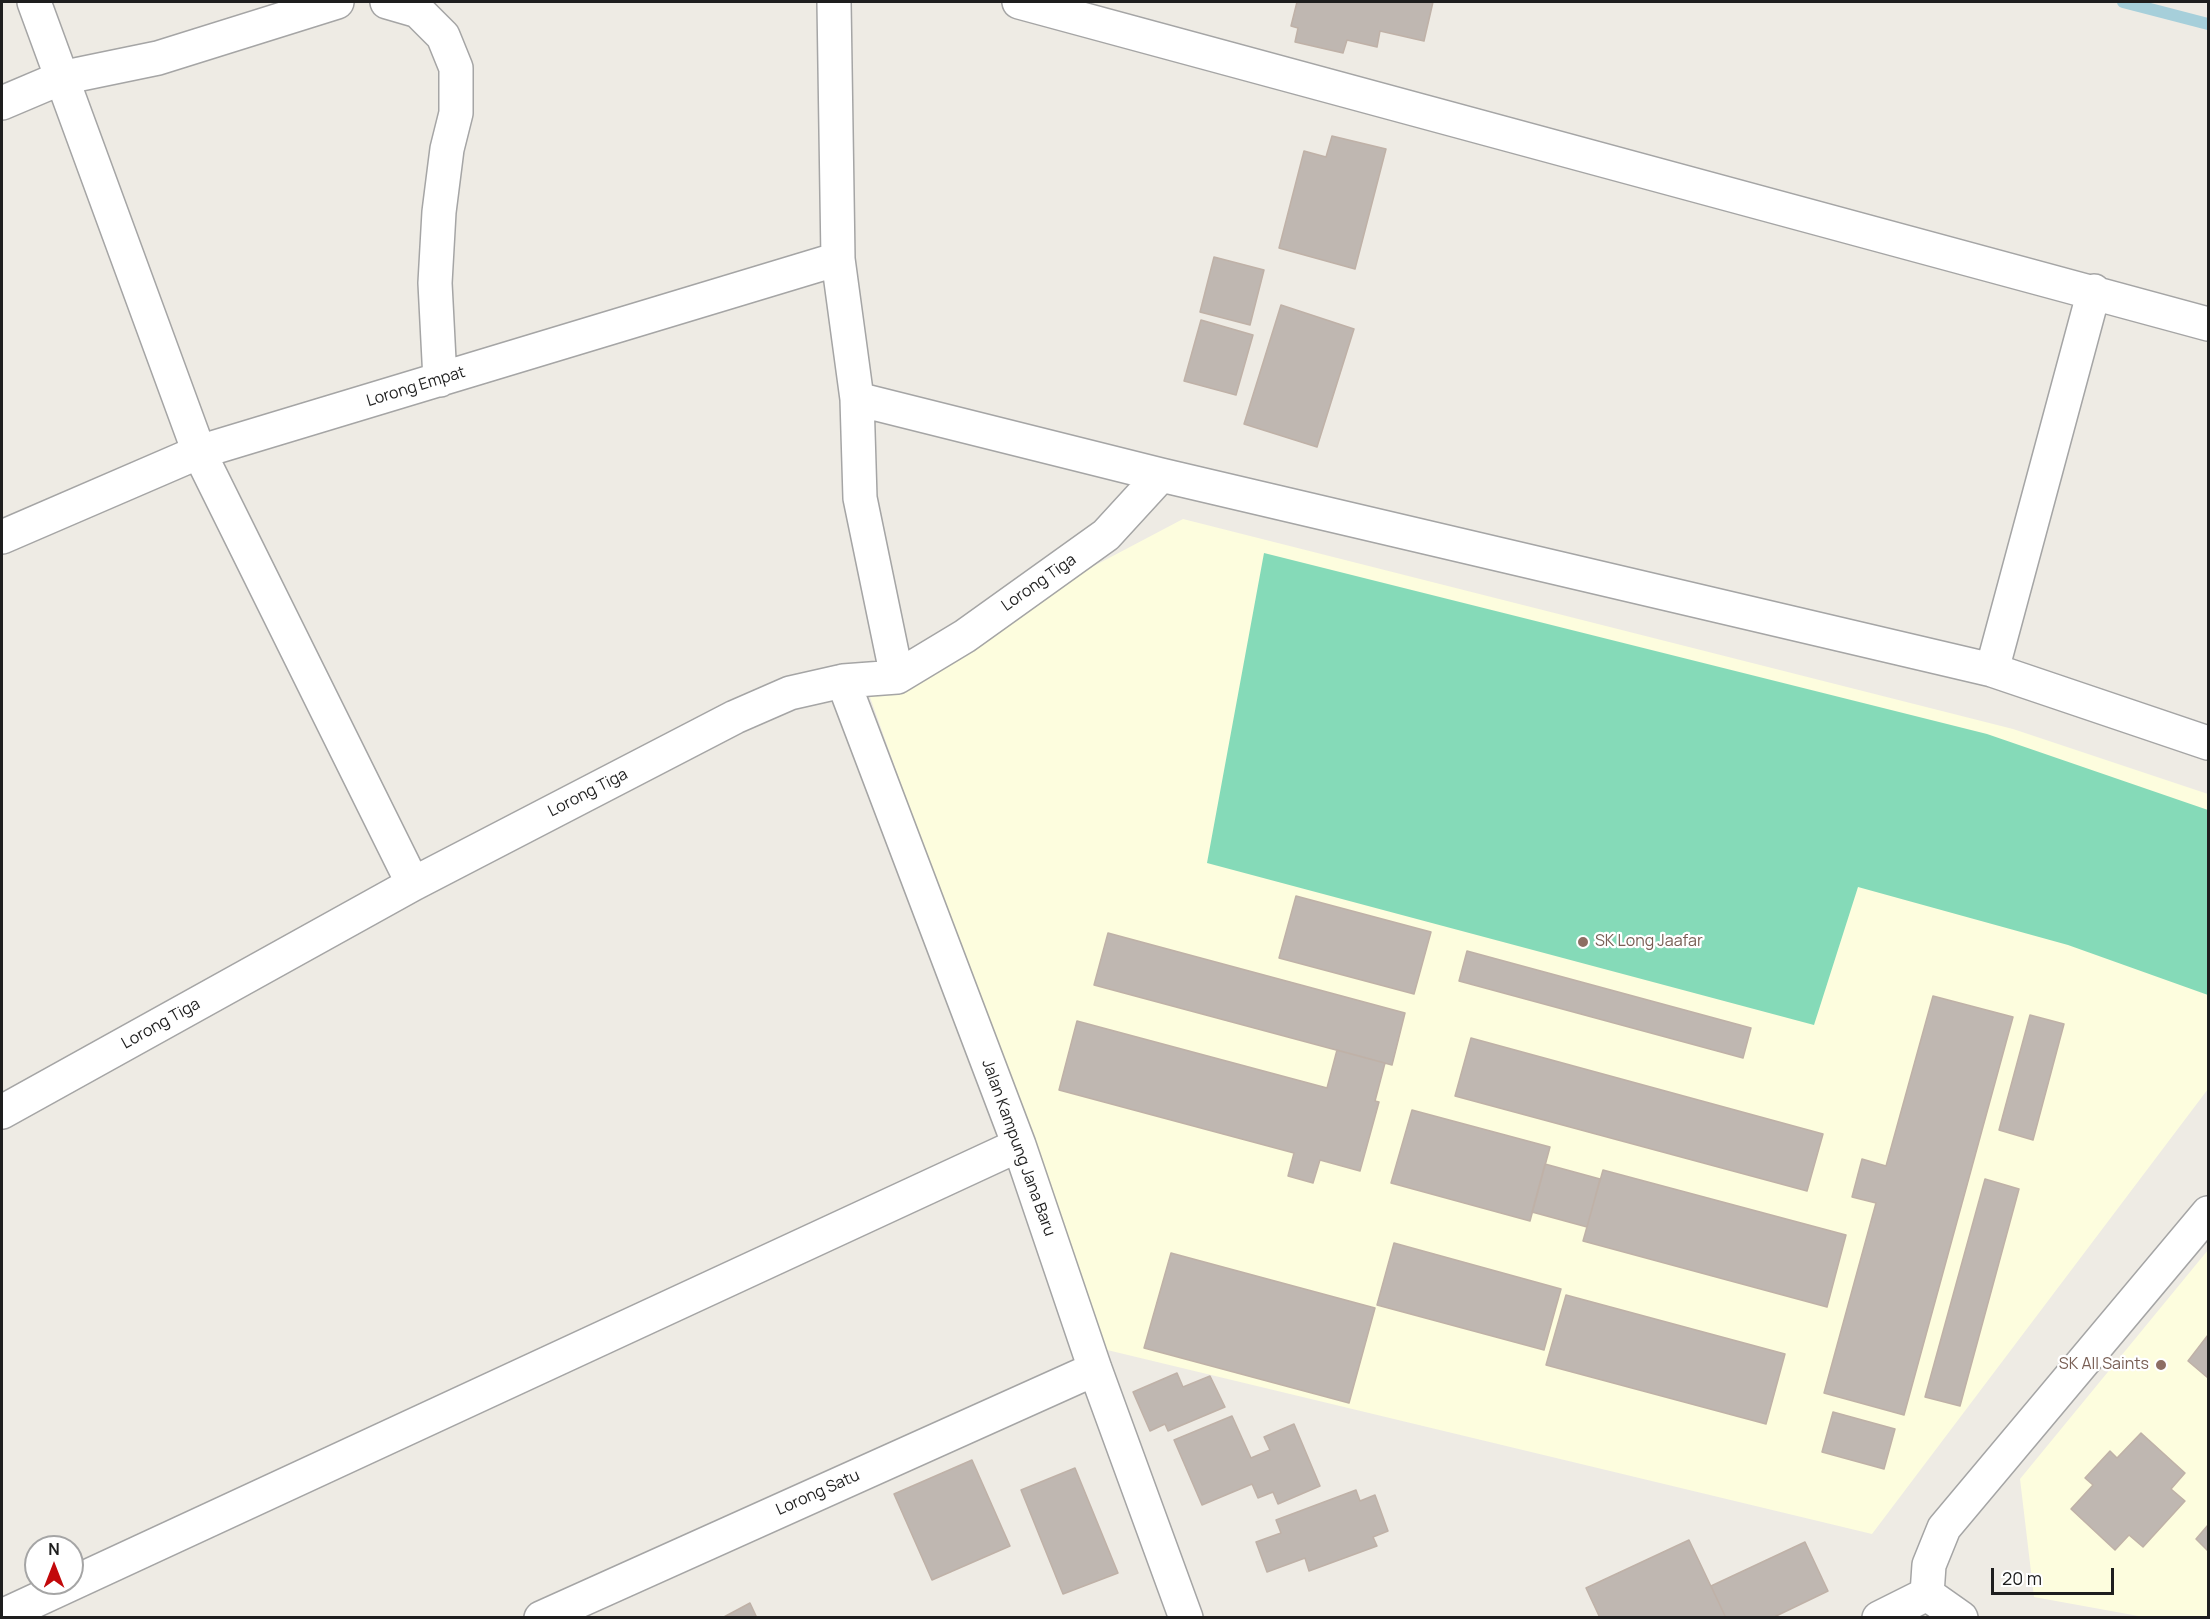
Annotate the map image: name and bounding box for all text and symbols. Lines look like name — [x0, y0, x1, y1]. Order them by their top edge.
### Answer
street label: Lorong Empat — [364, 363, 468, 411]
street label: Lorong Tiga — [998, 550, 1080, 616]
street label: Lorong Tiga — [545, 765, 631, 821]
place label: SK Long Jaafar — [1595, 932, 1703, 952]
marker: SK Long Jaafar — [1576, 935, 1590, 949]
street label: Lorong Tiga — [119, 995, 203, 1053]
street label: Jalan Kampung Jana Baru — [977, 1057, 1059, 1239]
place label: SK All Saints — [2059, 1355, 2149, 1375]
marker: SK All Saints — [2154, 1358, 2168, 1372]
street label: Lorong Satu — [773, 1466, 863, 1520]
north arrow — [24, 1535, 84, 1595]
text: N — [48, 1538, 60, 1560]
scale bar — [1994, 1556, 2117, 1594]
text: 20 m — [2002, 1566, 2042, 1590]

